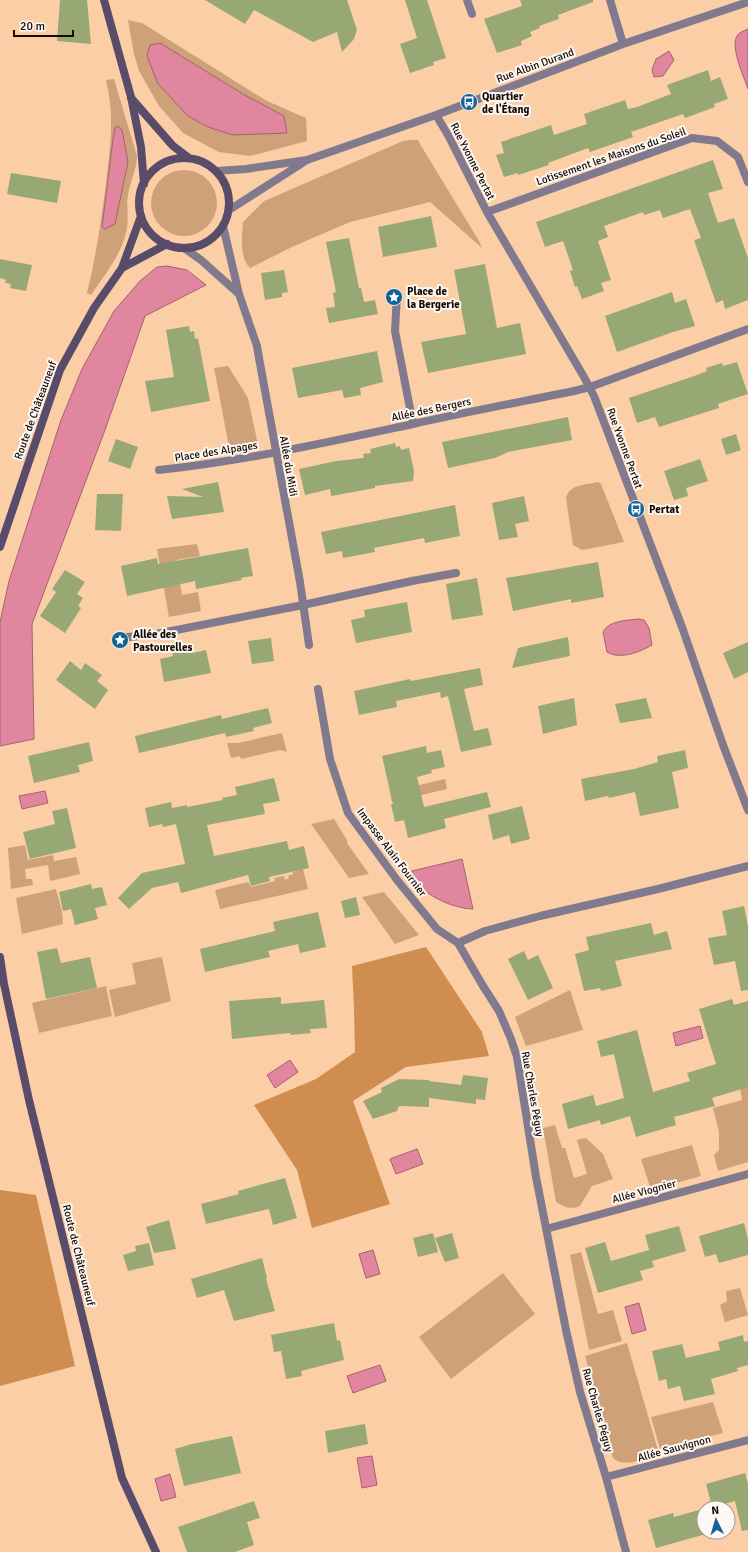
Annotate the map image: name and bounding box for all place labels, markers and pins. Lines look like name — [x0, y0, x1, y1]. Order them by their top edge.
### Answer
place label: Quartier de l'Étang — [482, 90, 529, 116]
bus stop icon: Quartier de l'Étang — [459, 92, 479, 112]
place label: Place de la Bergerie — [407, 285, 460, 311]
place icon: Place de la Bergerie — [384, 287, 404, 307]
bus stop icon: Pertat — [626, 499, 646, 519]
place label: Pertat — [649, 503, 679, 516]
place label: Allée des Pastourelles — [133, 628, 192, 654]
place icon: Allée des Pastourelles — [110, 630, 130, 650]

